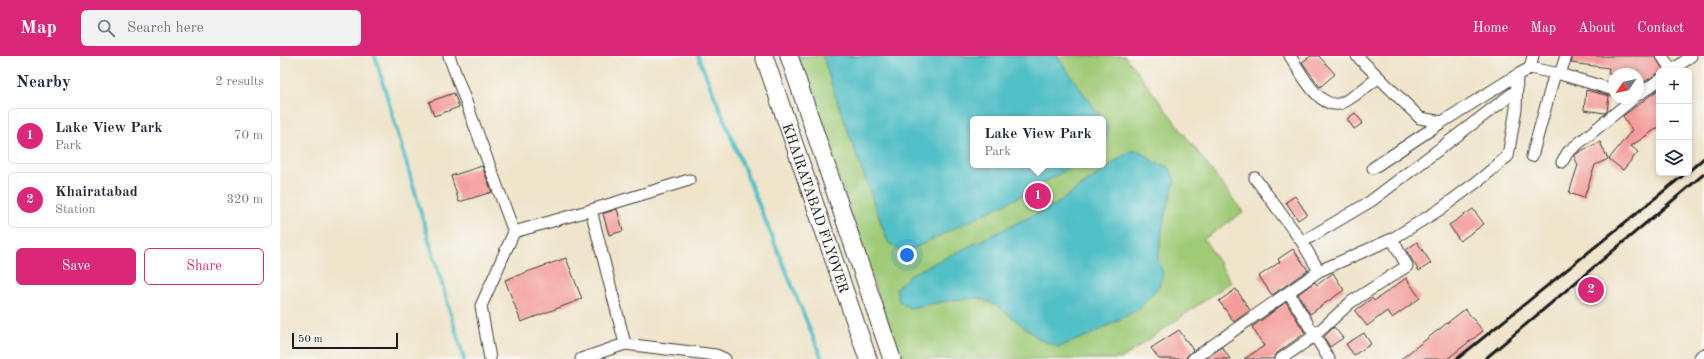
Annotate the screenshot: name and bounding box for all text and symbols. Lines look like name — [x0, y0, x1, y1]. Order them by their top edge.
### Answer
search box — [81, 10, 361, 46]
icon: search — [95, 17, 117, 39]
text: Map — [20, 19, 57, 38]
text: Search here — [127, 21, 204, 36]
text: Home — [1473, 21, 1508, 35]
text: Map — [1530, 21, 1556, 35]
text: About — [1578, 21, 1615, 35]
text: Contact — [1637, 21, 1684, 35]
north arrow — [1608, 68, 1644, 104]
map controls — [1656, 68, 1692, 176]
button: + — [1656, 68, 1692, 104]
text: Nearby — [16, 74, 71, 91]
text: 2 results — [215, 75, 264, 88]
button: − — [1656, 104, 1692, 140]
popup — [970, 116, 1106, 168]
text: Lake View Park — [55, 121, 163, 136]
street label: KHAIRATABAD FLYOVER — [779, 122, 851, 295]
text: Lake View Park — [984, 127, 1092, 142]
text: 1 — [26, 129, 34, 142]
text: 70 m — [234, 129, 263, 142]
text: Park — [55, 139, 82, 152]
button: layers — [1656, 140, 1692, 176]
text: Park — [984, 145, 1011, 158]
pin: 1 — [1025, 181, 1051, 211]
text: Khairatabad — [55, 185, 138, 200]
text: 2 — [26, 193, 34, 206]
text: 320 m — [226, 193, 263, 206]
text: Station — [55, 203, 96, 216]
your location — [897, 245, 917, 265]
button: Save — [16, 248, 136, 285]
button: Share — [144, 248, 264, 285]
pin: 2 — [1578, 275, 1604, 305]
scale bar — [292, 331, 398, 350]
text: 50 m — [298, 334, 323, 345]

